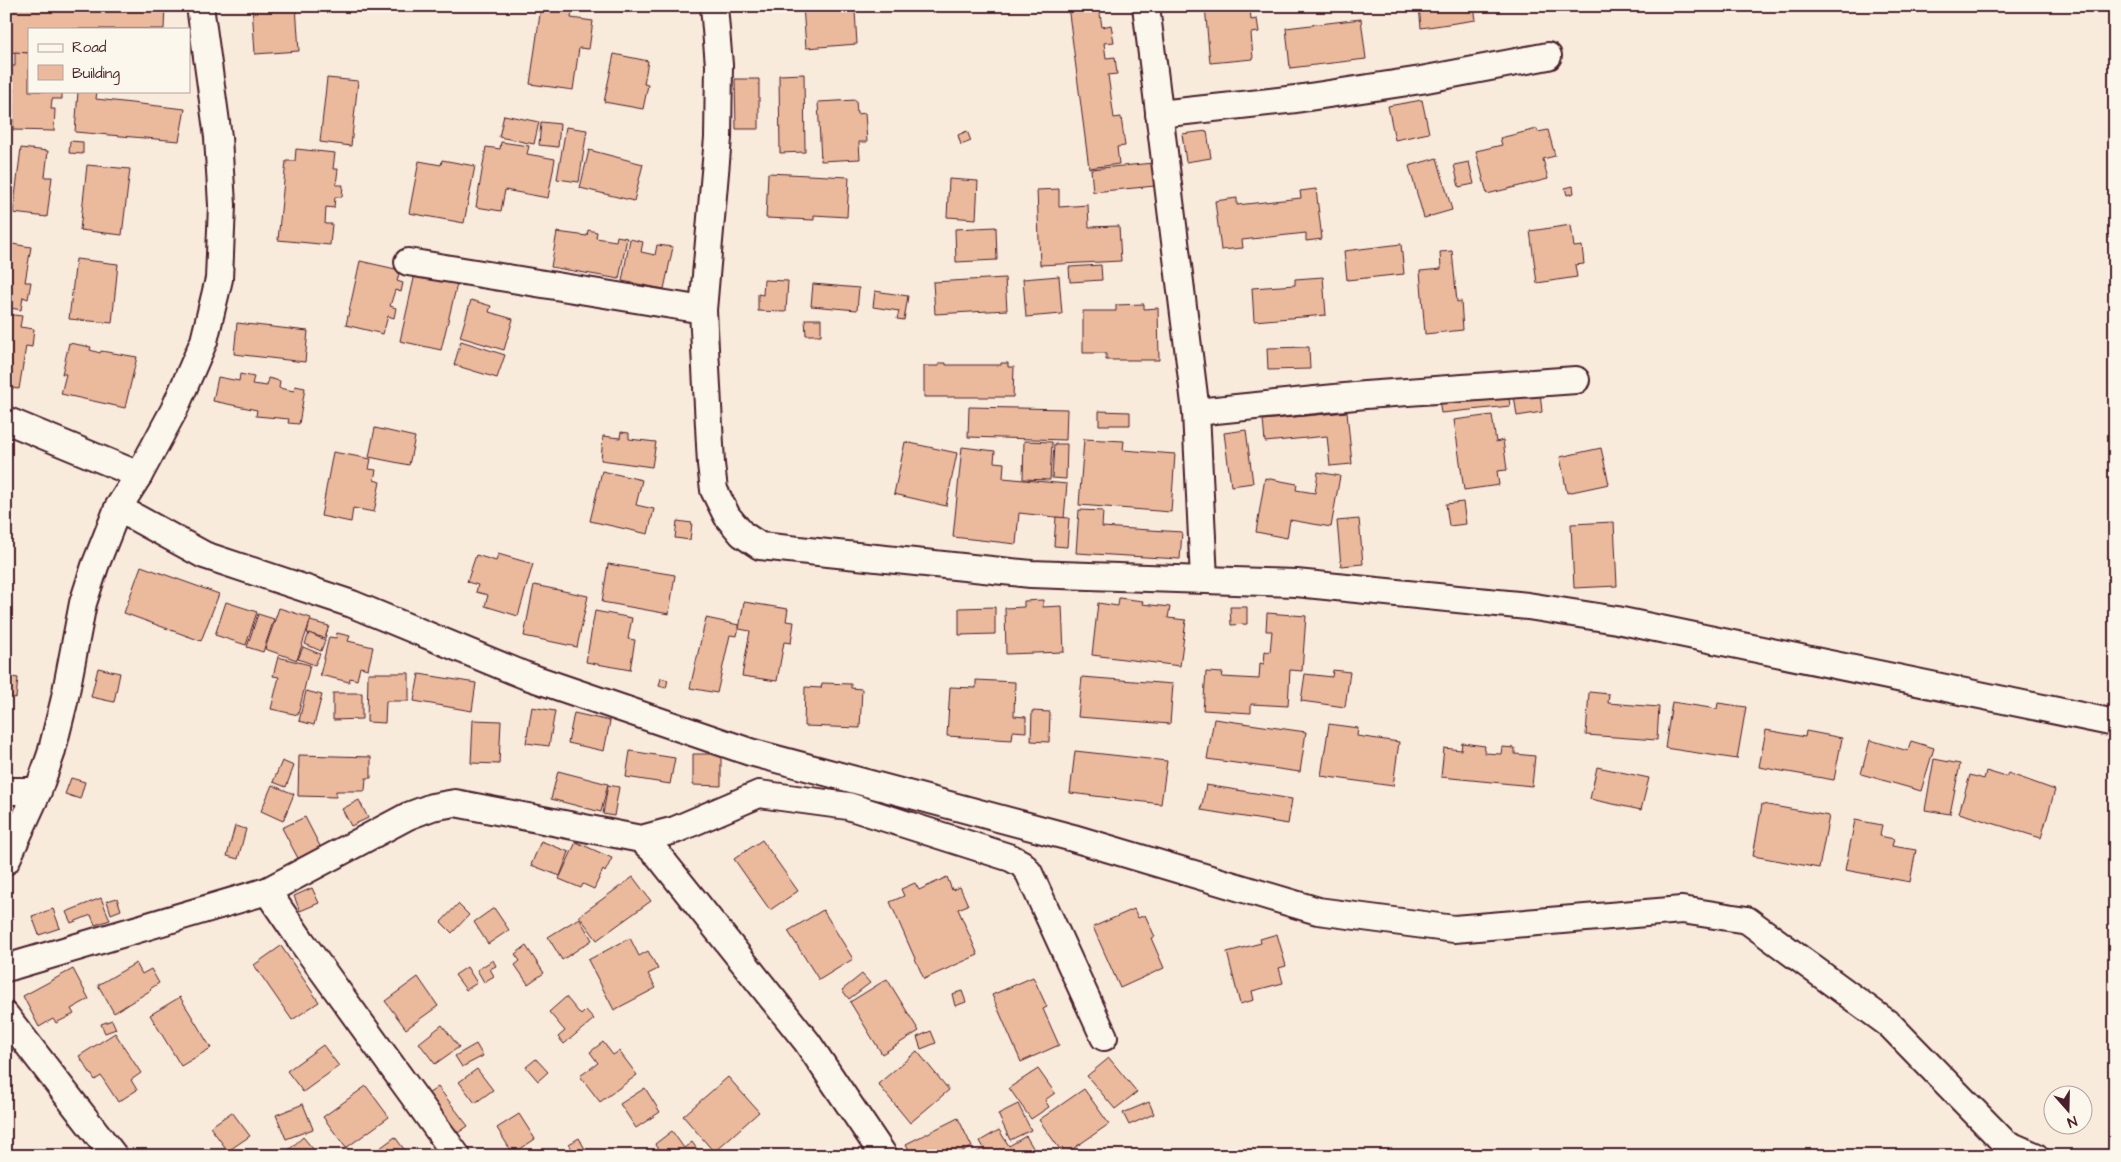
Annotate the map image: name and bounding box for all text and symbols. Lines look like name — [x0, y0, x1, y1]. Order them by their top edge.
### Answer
legend — [28, 28, 190, 92]
text: Road — [72, 37, 107, 58]
text: Building — [72, 63, 120, 85]
north arrow — [2044, 1084, 2094, 1134]
text: N — [2064, 1110, 2080, 1132]

